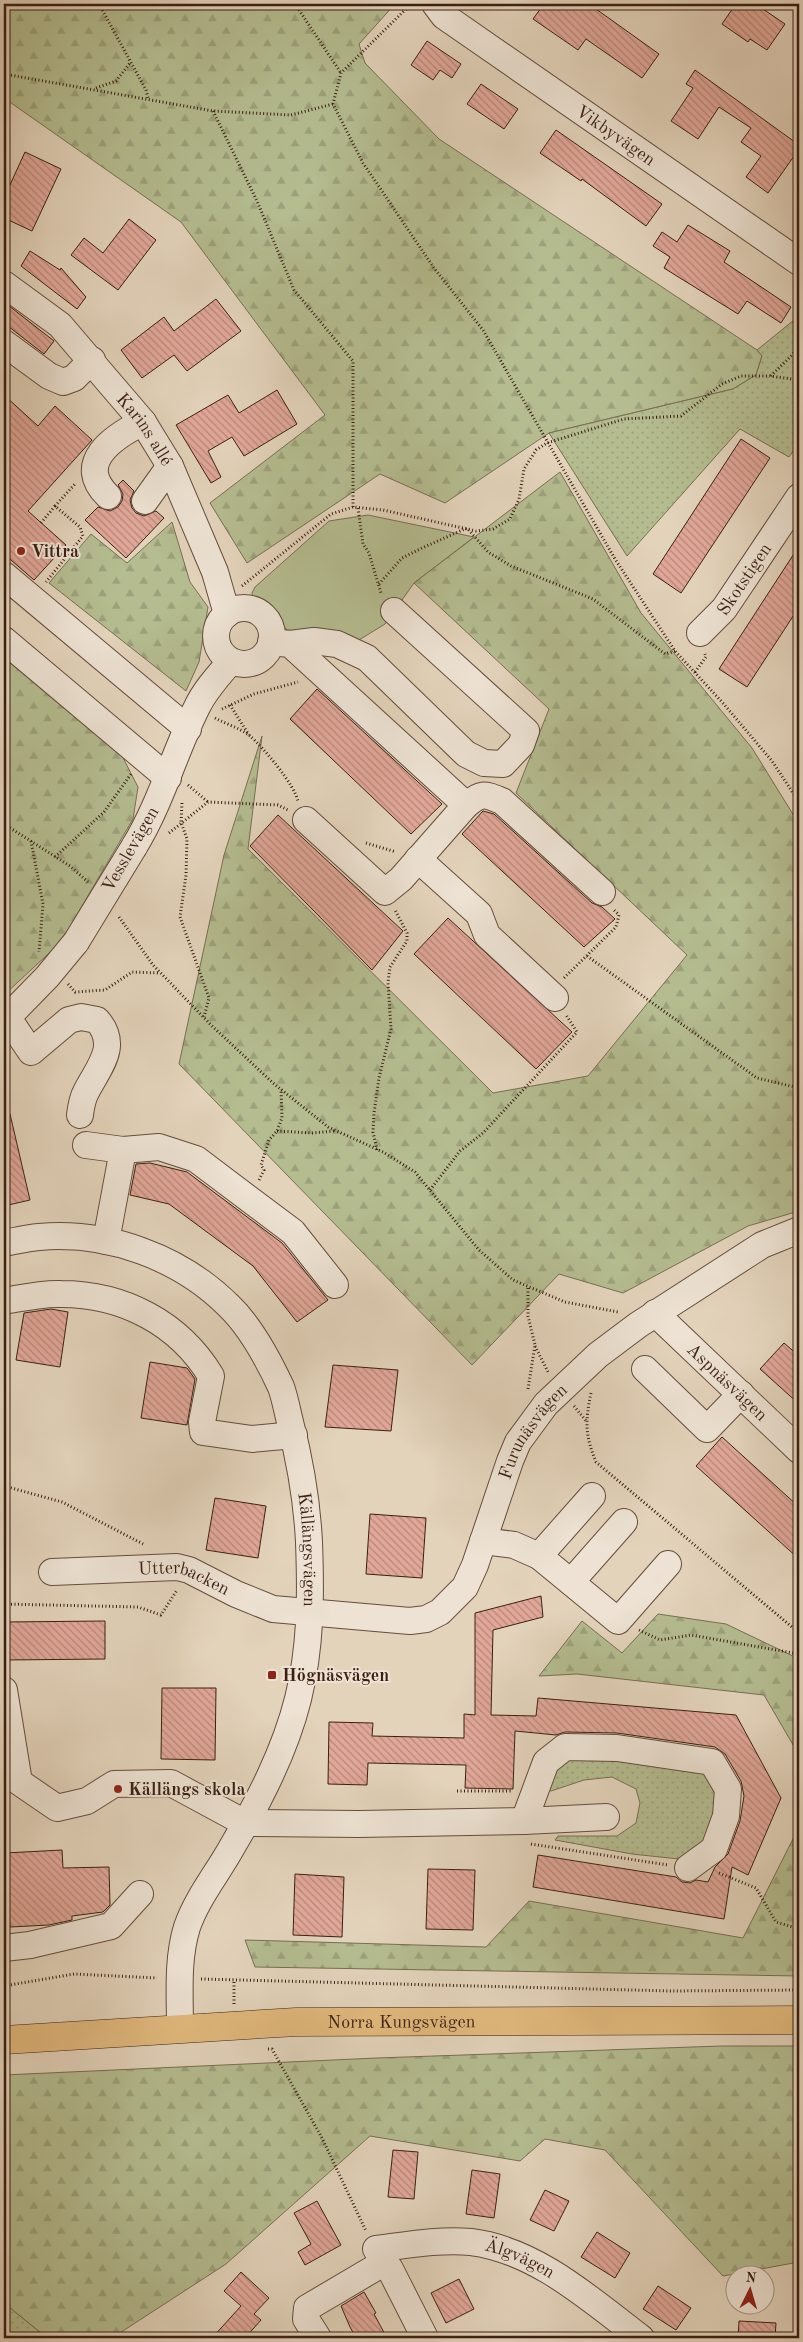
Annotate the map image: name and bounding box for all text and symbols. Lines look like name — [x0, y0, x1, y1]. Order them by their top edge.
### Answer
street label: Vikbyvägen — [572, 102, 659, 170]
street label: Karins allé — [113, 390, 175, 469]
street label: Skotstigen — [714, 540, 775, 619]
place label: Vittra — [31, 543, 79, 561]
marker: Vittra — [15, 545, 27, 557]
street label: Vesslevägen — [99, 803, 163, 895]
street label: Aspnäsvägen — [683, 1340, 771, 1425]
street label: Furunäsvägen — [497, 1381, 571, 1482]
street label: Källängsvägen — [294, 1491, 318, 1607]
street label: Utterbacken — [138, 1559, 232, 1599]
place label: Högnäsvägen — [282, 1667, 389, 1685]
marker: Högnäsvägen — [266, 1669, 278, 1681]
place label: Källängs skola — [128, 1781, 246, 1799]
marker: Källängs skola — [112, 1783, 124, 1795]
street label: Norra Kungsvägen — [327, 2013, 476, 2032]
street label: Älgvägen — [483, 2234, 558, 2282]
north arrow — [726, 2264, 776, 2314]
text: N — [745, 2271, 757, 2286]

